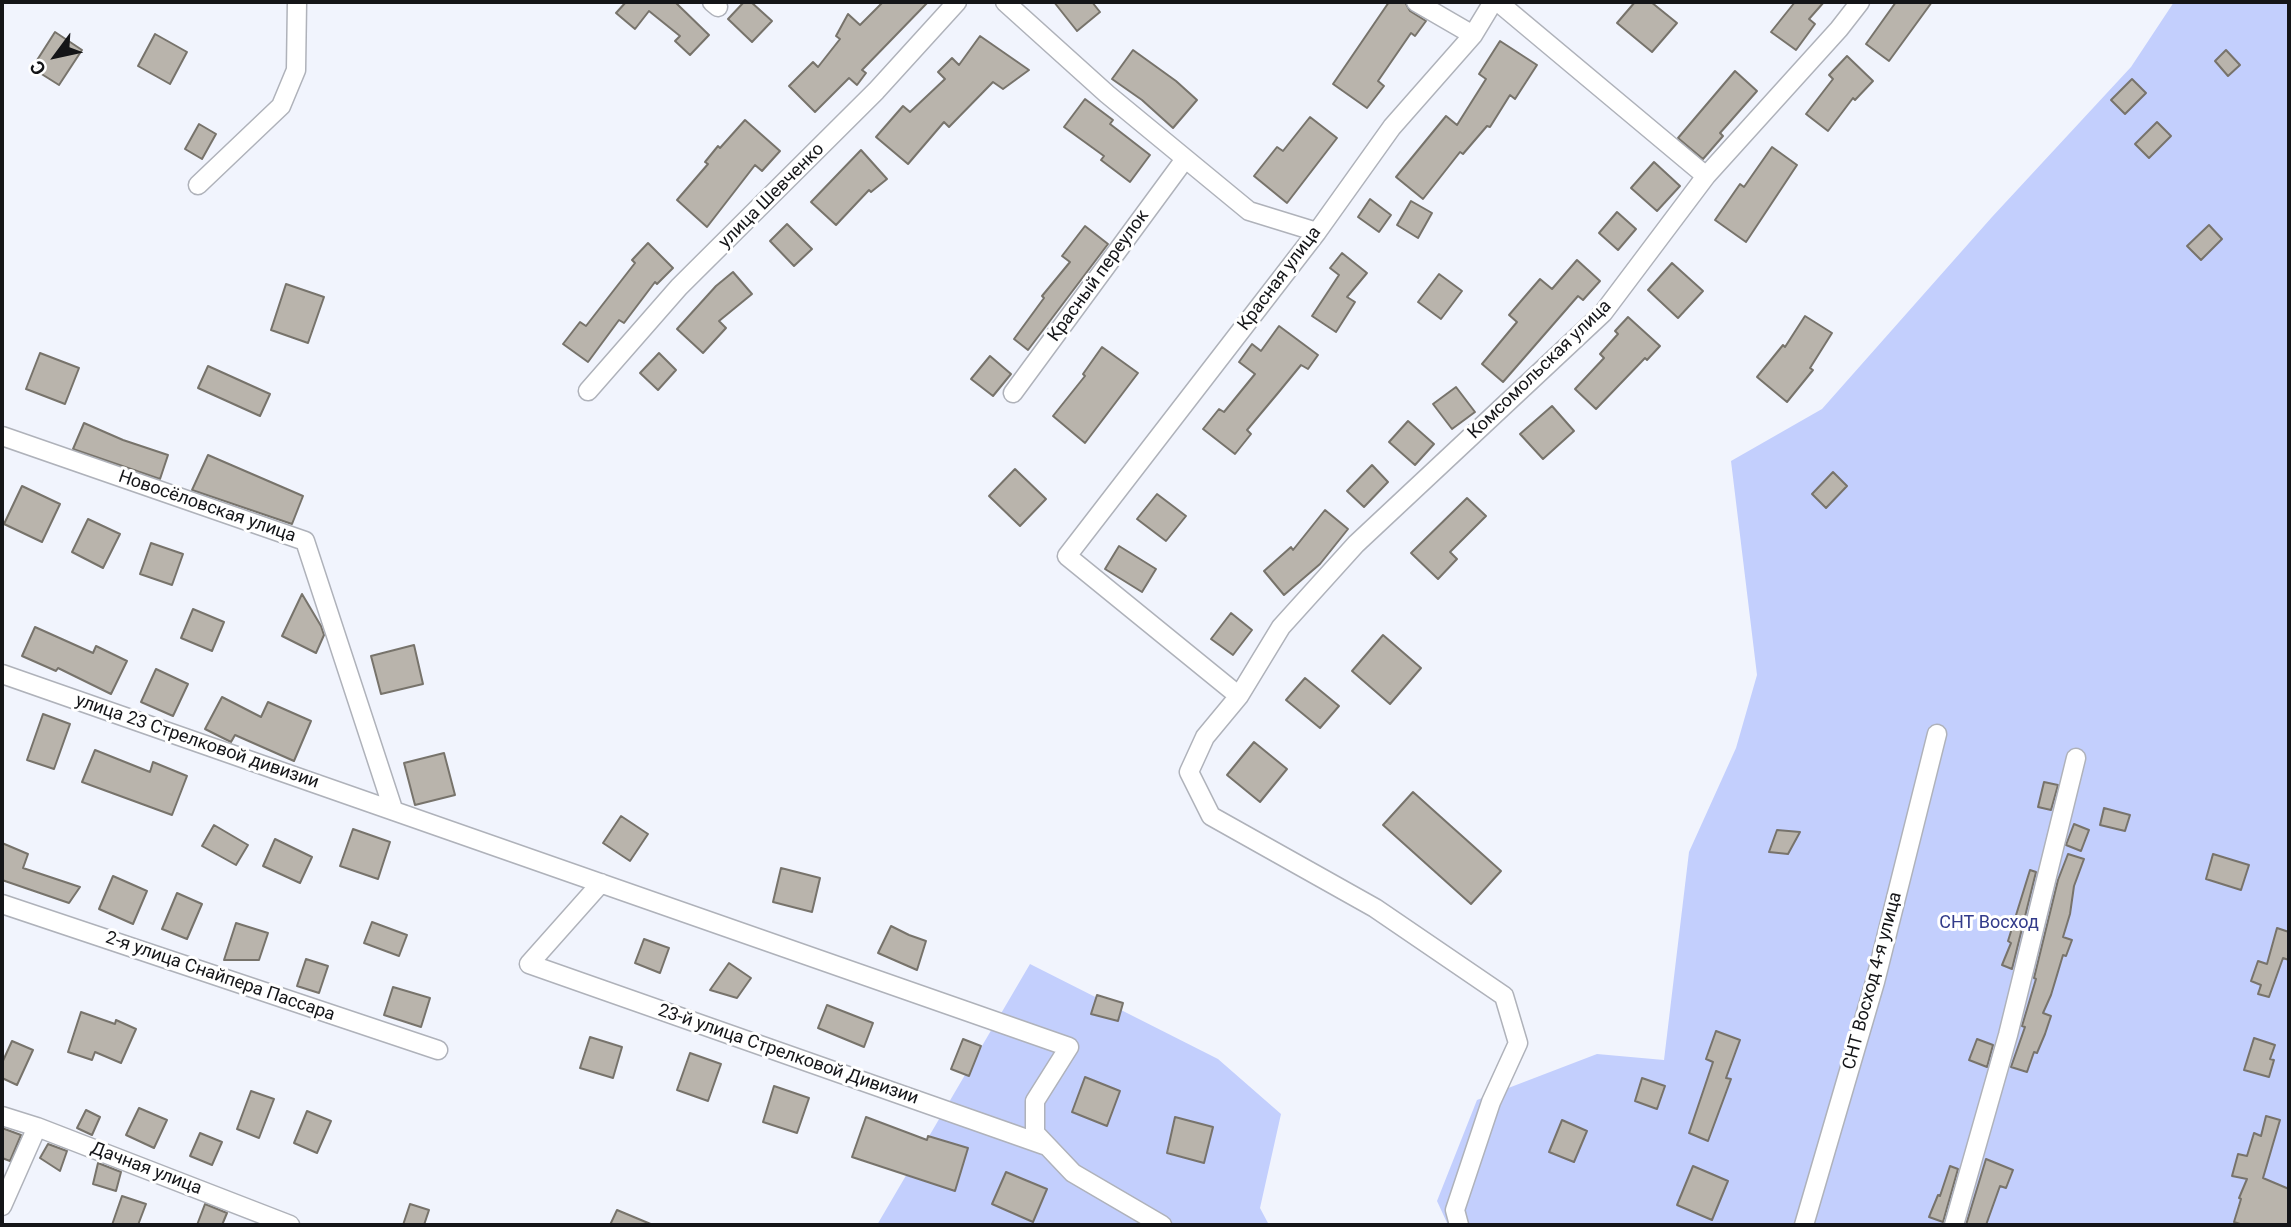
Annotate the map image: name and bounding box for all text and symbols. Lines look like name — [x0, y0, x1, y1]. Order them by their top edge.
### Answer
north arrow — [21, 21, 91, 91]
text: С — [25, 56, 51, 79]
street label: улица Шевченко — [715, 139, 829, 253]
street label: Красный переулок — [1044, 206, 1154, 346]
street label: Красная улица — [1234, 223, 1326, 335]
street label: Комсомольская улица — [1464, 296, 1616, 444]
street label: Новосёловская улица — [115, 466, 299, 548]
street label: улица 23 Стрелковой дивизии — [72, 690, 322, 794]
street label: СНТ Восход 4-я улица — [1839, 890, 1907, 1072]
park label: СНТ Восход — [1939, 912, 2039, 934]
street label: 2-я улица Снайпера Пассара — [103, 928, 337, 1026]
street label: 23-й улица Стрелковой Дивизии — [655, 1000, 921, 1110]
street label: Дачная улица — [87, 1138, 205, 1200]

